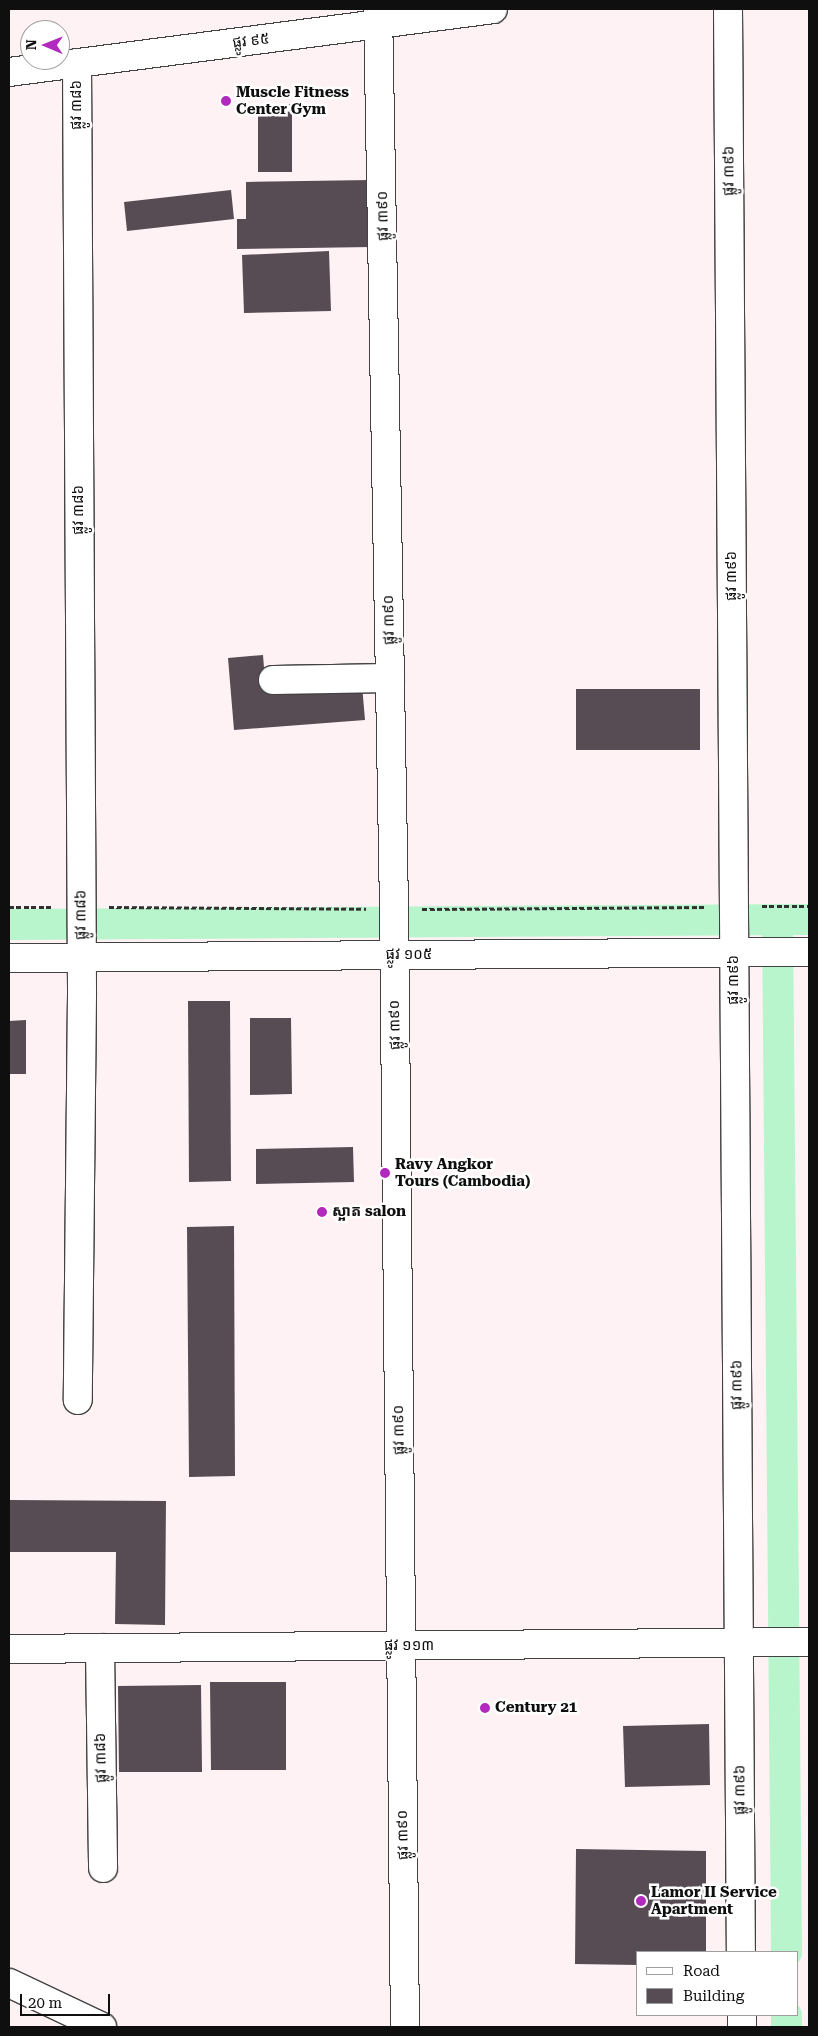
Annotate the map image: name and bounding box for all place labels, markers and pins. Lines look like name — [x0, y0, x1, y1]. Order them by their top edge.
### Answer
place label: Muscle Fitness Center Gym — [236, 83, 349, 118]
marker: Muscle Fitness Center Gym — [220, 95, 232, 107]
place label: Ravy Angkor Tours (Cambodia) — [395, 1155, 530, 1190]
marker: Ravy Angkor Tours (Cambodia) — [379, 1167, 391, 1179]
place label: ស្អាត salon — [332, 1203, 406, 1221]
marker: ស្អាត salon — [316, 1206, 328, 1218]
place label: Century 21 — [495, 1699, 577, 1717]
marker: Century 21 — [479, 1702, 491, 1714]
place label: Lamor II Service Apartment — [651, 1883, 777, 1918]
marker: Lamor II Service Apartment — [635, 1895, 647, 1907]

